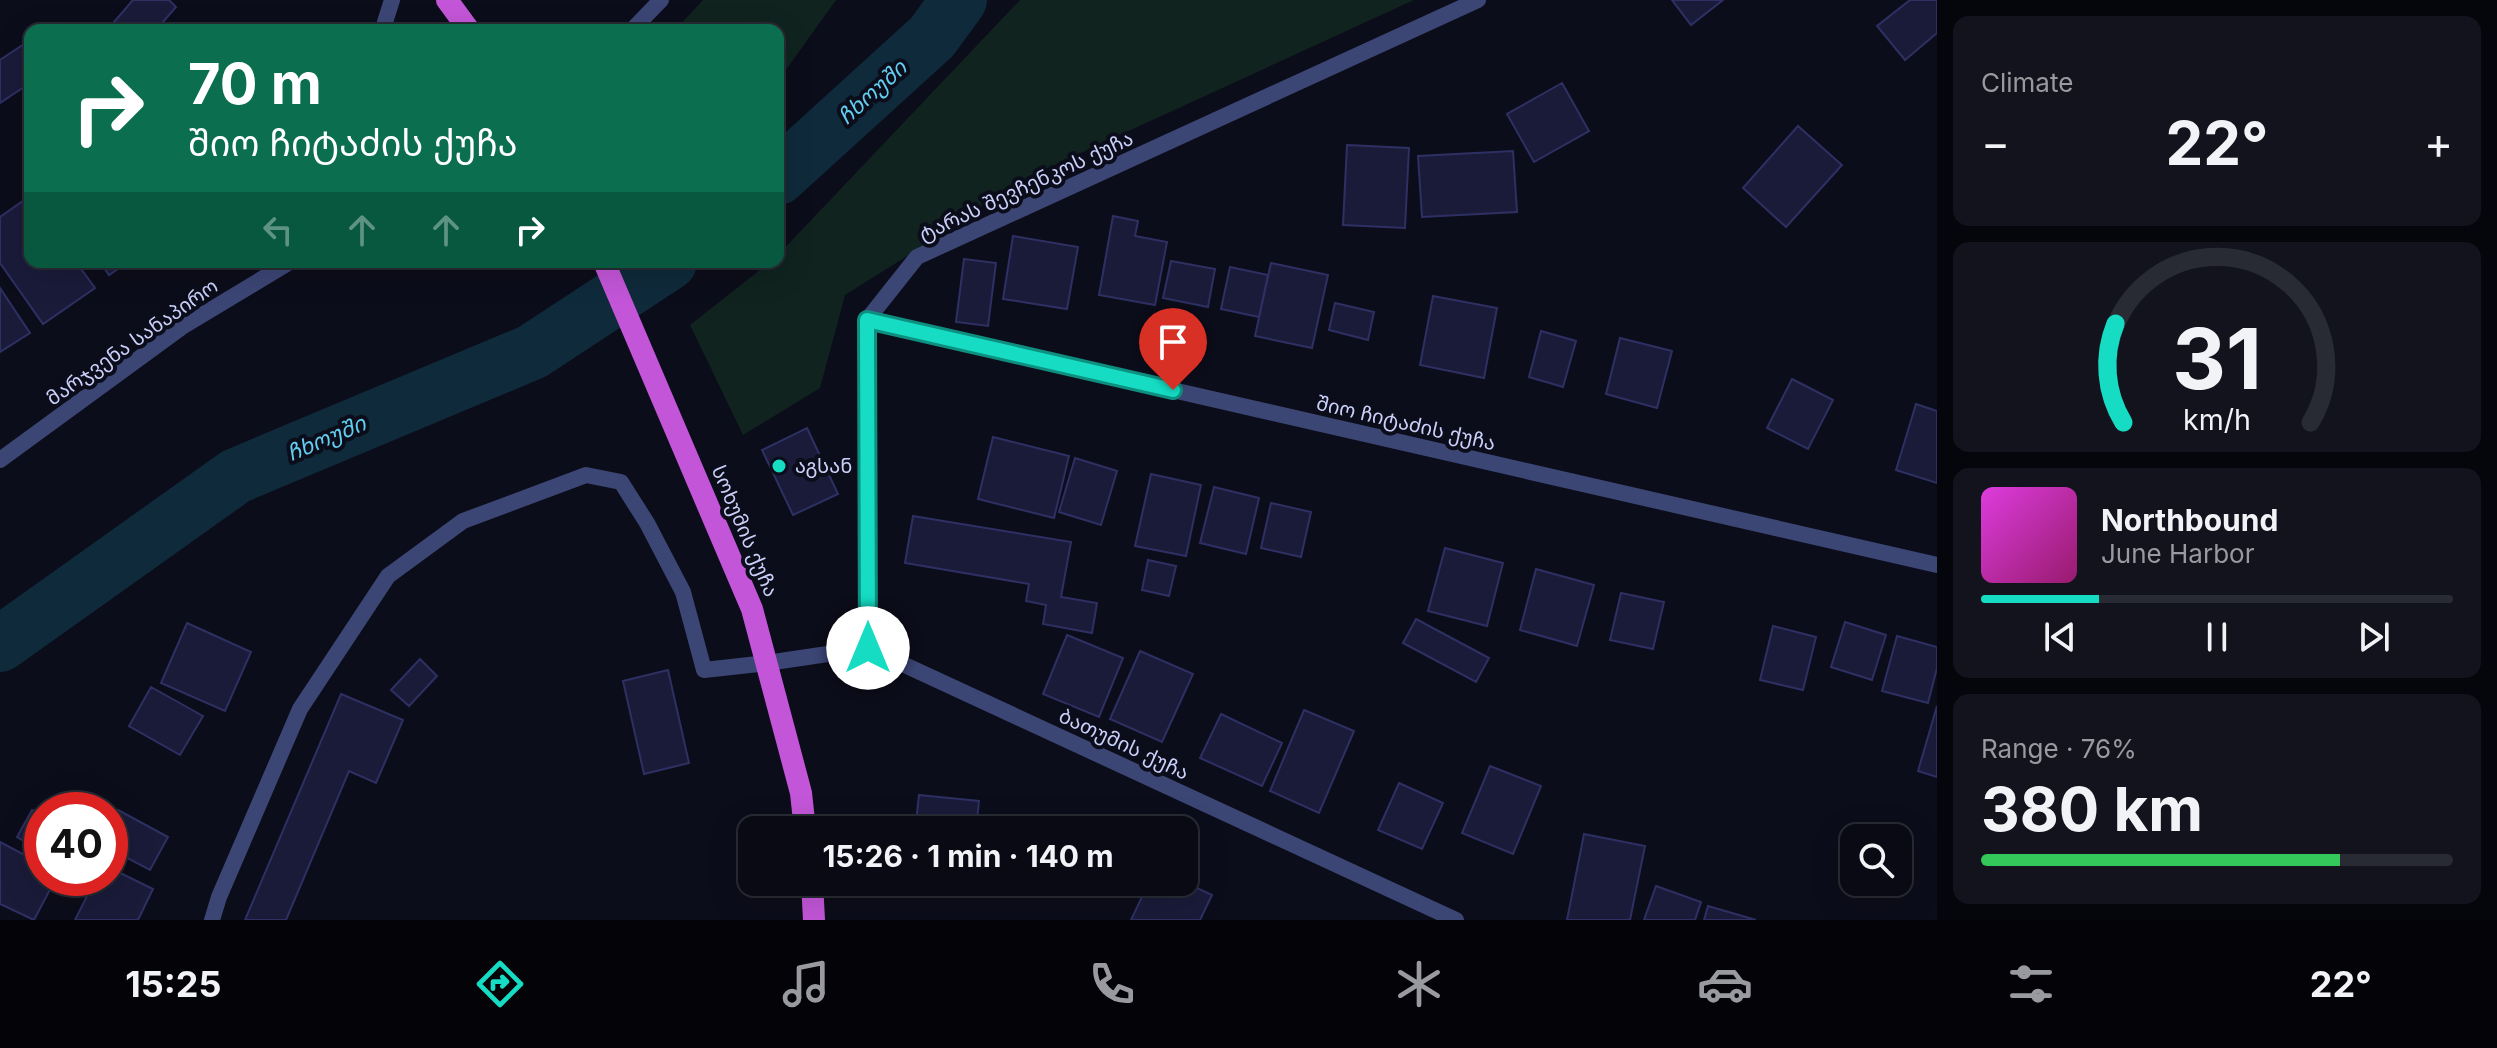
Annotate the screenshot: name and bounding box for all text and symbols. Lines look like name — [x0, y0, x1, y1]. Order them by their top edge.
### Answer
text: 70 m — [188, 50, 322, 118]
water label: ჩხოუში — [832, 54, 913, 130]
icon: right — [56, 56, 160, 160]
text: Climate — [1981, 67, 2073, 98]
text: 22° — [2165, 107, 2269, 179]
text: − — [1981, 116, 2010, 170]
text: + — [2424, 116, 2453, 170]
text: შიო ჩიტაძის ქუჩა — [188, 121, 517, 165]
street label: ტარას შევჩენკოს ქუჩა — [915, 126, 1137, 246]
icon: left — [256, 208, 300, 252]
icon: ahead — [340, 208, 384, 252]
icon: ahead — [424, 208, 468, 252]
icon: right — [508, 208, 552, 252]
street label: მარჯვენა სანაპირო — [42, 274, 222, 410]
pin — [1139, 308, 1207, 390]
text: 31 — [2172, 308, 2262, 409]
icon: arrive — [1151, 320, 1195, 364]
street label: შიო ჩიტაძის ქუჩა — [1314, 391, 1498, 455]
text: km/h — [2183, 402, 2251, 437]
water label: ჩხოუში — [283, 409, 371, 467]
place label: აგსან — [795, 454, 852, 478]
marker: აგსან — [770, 457, 788, 475]
street label: სოხუმის ქუჩა — [707, 462, 783, 600]
text: Northbound — [2101, 502, 2278, 538]
text: June Harbor — [2101, 538, 2254, 569]
position arrow — [826, 606, 910, 690]
icon: previous — [2038, 615, 2082, 659]
icon: pause — [2195, 615, 2239, 659]
icon: next — [2352, 615, 2396, 659]
street label: ბათუმის ქუჩა — [1055, 703, 1193, 785]
text: Range · 76% — [1981, 733, 2137, 764]
text: 380 km — [1981, 773, 2203, 845]
speed limit sign: 40 — [24, 792, 128, 896]
map controls — [1840, 824, 1912, 896]
button: search — [1840, 824, 1912, 896]
text: 15:26 · 1 min · 140 m — [822, 838, 1114, 874]
icon: directions — [472, 956, 528, 1012]
icon: music — [778, 956, 834, 1012]
icon: phone — [1084, 956, 1140, 1012]
icon: climate — [1391, 956, 1447, 1012]
icon: car — [1697, 956, 1753, 1012]
icon: filters — [2003, 956, 2059, 1012]
text: 15:25 — [125, 962, 221, 1006]
text: 22° — [2310, 962, 2372, 1006]

